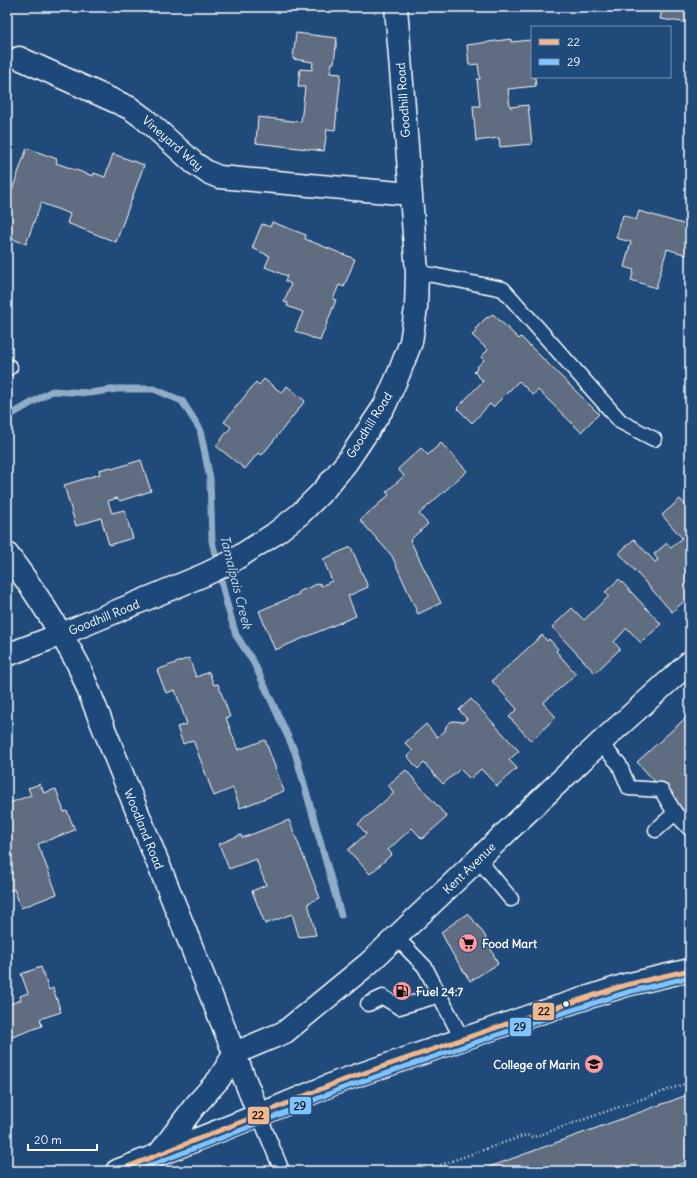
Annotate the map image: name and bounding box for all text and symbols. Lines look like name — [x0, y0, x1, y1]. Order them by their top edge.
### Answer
legend — [531, 26, 671, 78]
text: 22 — [567, 34, 581, 49]
text: 29 — [567, 54, 581, 69]
street label: Goodhill Road — [393, 62, 413, 138]
street label: Vineyard Way — [139, 112, 207, 174]
street label: Goodhill Road — [343, 389, 395, 461]
water label: Tamalpais Creek — [216, 533, 256, 632]
street label: Goodhill Road — [66, 596, 142, 638]
street label: Woodland Road — [121, 787, 167, 871]
street label: Kent Avenue — [439, 839, 499, 897]
supermarket icon: Food Mart — [457, 932, 479, 954]
place label: Food Mart — [482, 936, 538, 951]
fuel station icon: Fuel 24:7 — [391, 980, 413, 1002]
place label: Fuel 24:7 — [416, 984, 463, 999]
unlabelled marker — [561, 999, 571, 1009]
line badge: 22 — [532, 1002, 555, 1021]
text: 22 — [538, 1004, 550, 1018]
line badge: 29 — [509, 1017, 532, 1037]
text: 29 — [514, 1020, 526, 1034]
school or university icon: College of Marin — [583, 1053, 605, 1075]
place label: College of Marin — [493, 1057, 580, 1073]
line badge: 29 — [289, 1096, 312, 1115]
text: 29 — [294, 1099, 306, 1113]
line badge: 22 — [247, 1106, 270, 1125]
text: 22 — [252, 1108, 264, 1122]
scale bar — [28, 1126, 97, 1152]
text: 20 m — [34, 1132, 62, 1147]

